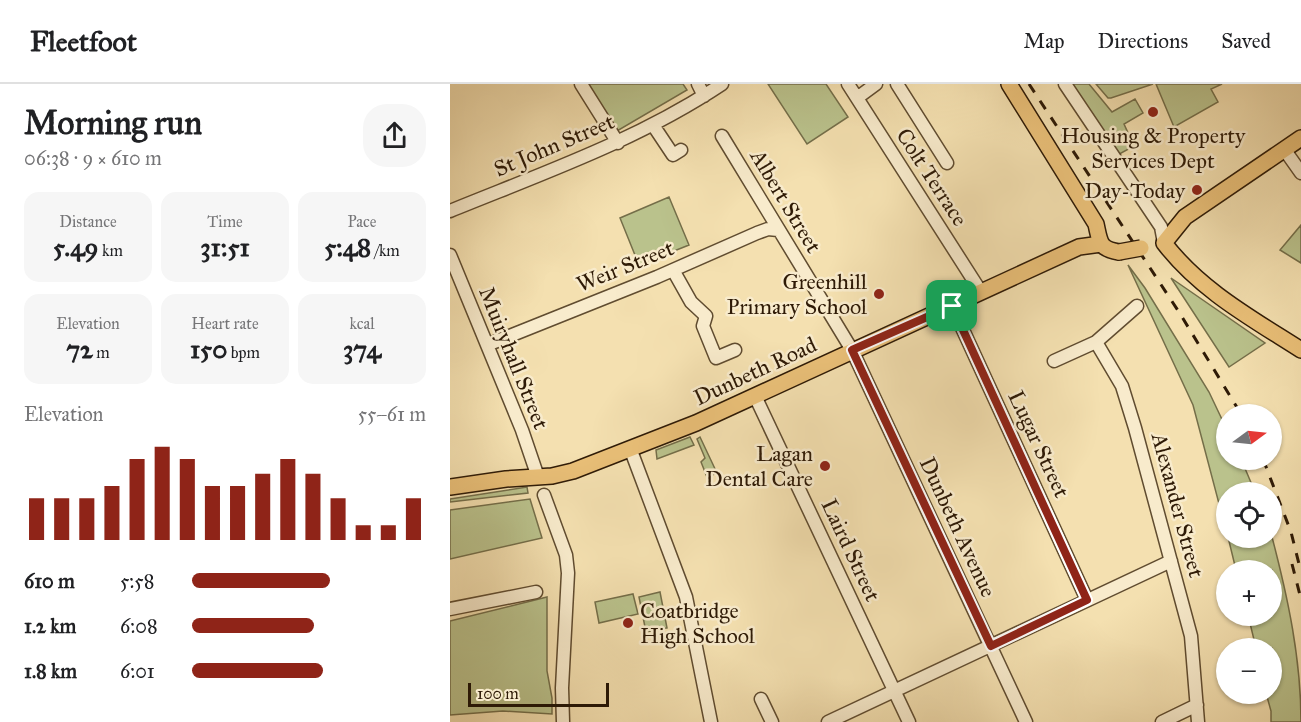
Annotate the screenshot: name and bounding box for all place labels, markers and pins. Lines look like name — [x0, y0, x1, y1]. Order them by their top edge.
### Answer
marker: Housing & Property Services Dept — [1146, 105, 1160, 119]
place label: Housing & Property Services Dept — [1061, 122, 1246, 174]
place label: Day-Today — [1084, 177, 1186, 204]
marker: Day-Today — [1190, 183, 1204, 197]
place label: Greenhill Primary School — [727, 268, 867, 320]
pin — [926, 280, 977, 331]
marker: Greenhill Primary School — [872, 287, 886, 301]
place label: Lagan Dental Care — [705, 440, 813, 492]
marker: Lagan Dental Care — [818, 459, 832, 473]
place label: Coatbridge High School — [640, 597, 755, 649]
marker: Coatbridge High School — [621, 616, 635, 630]

